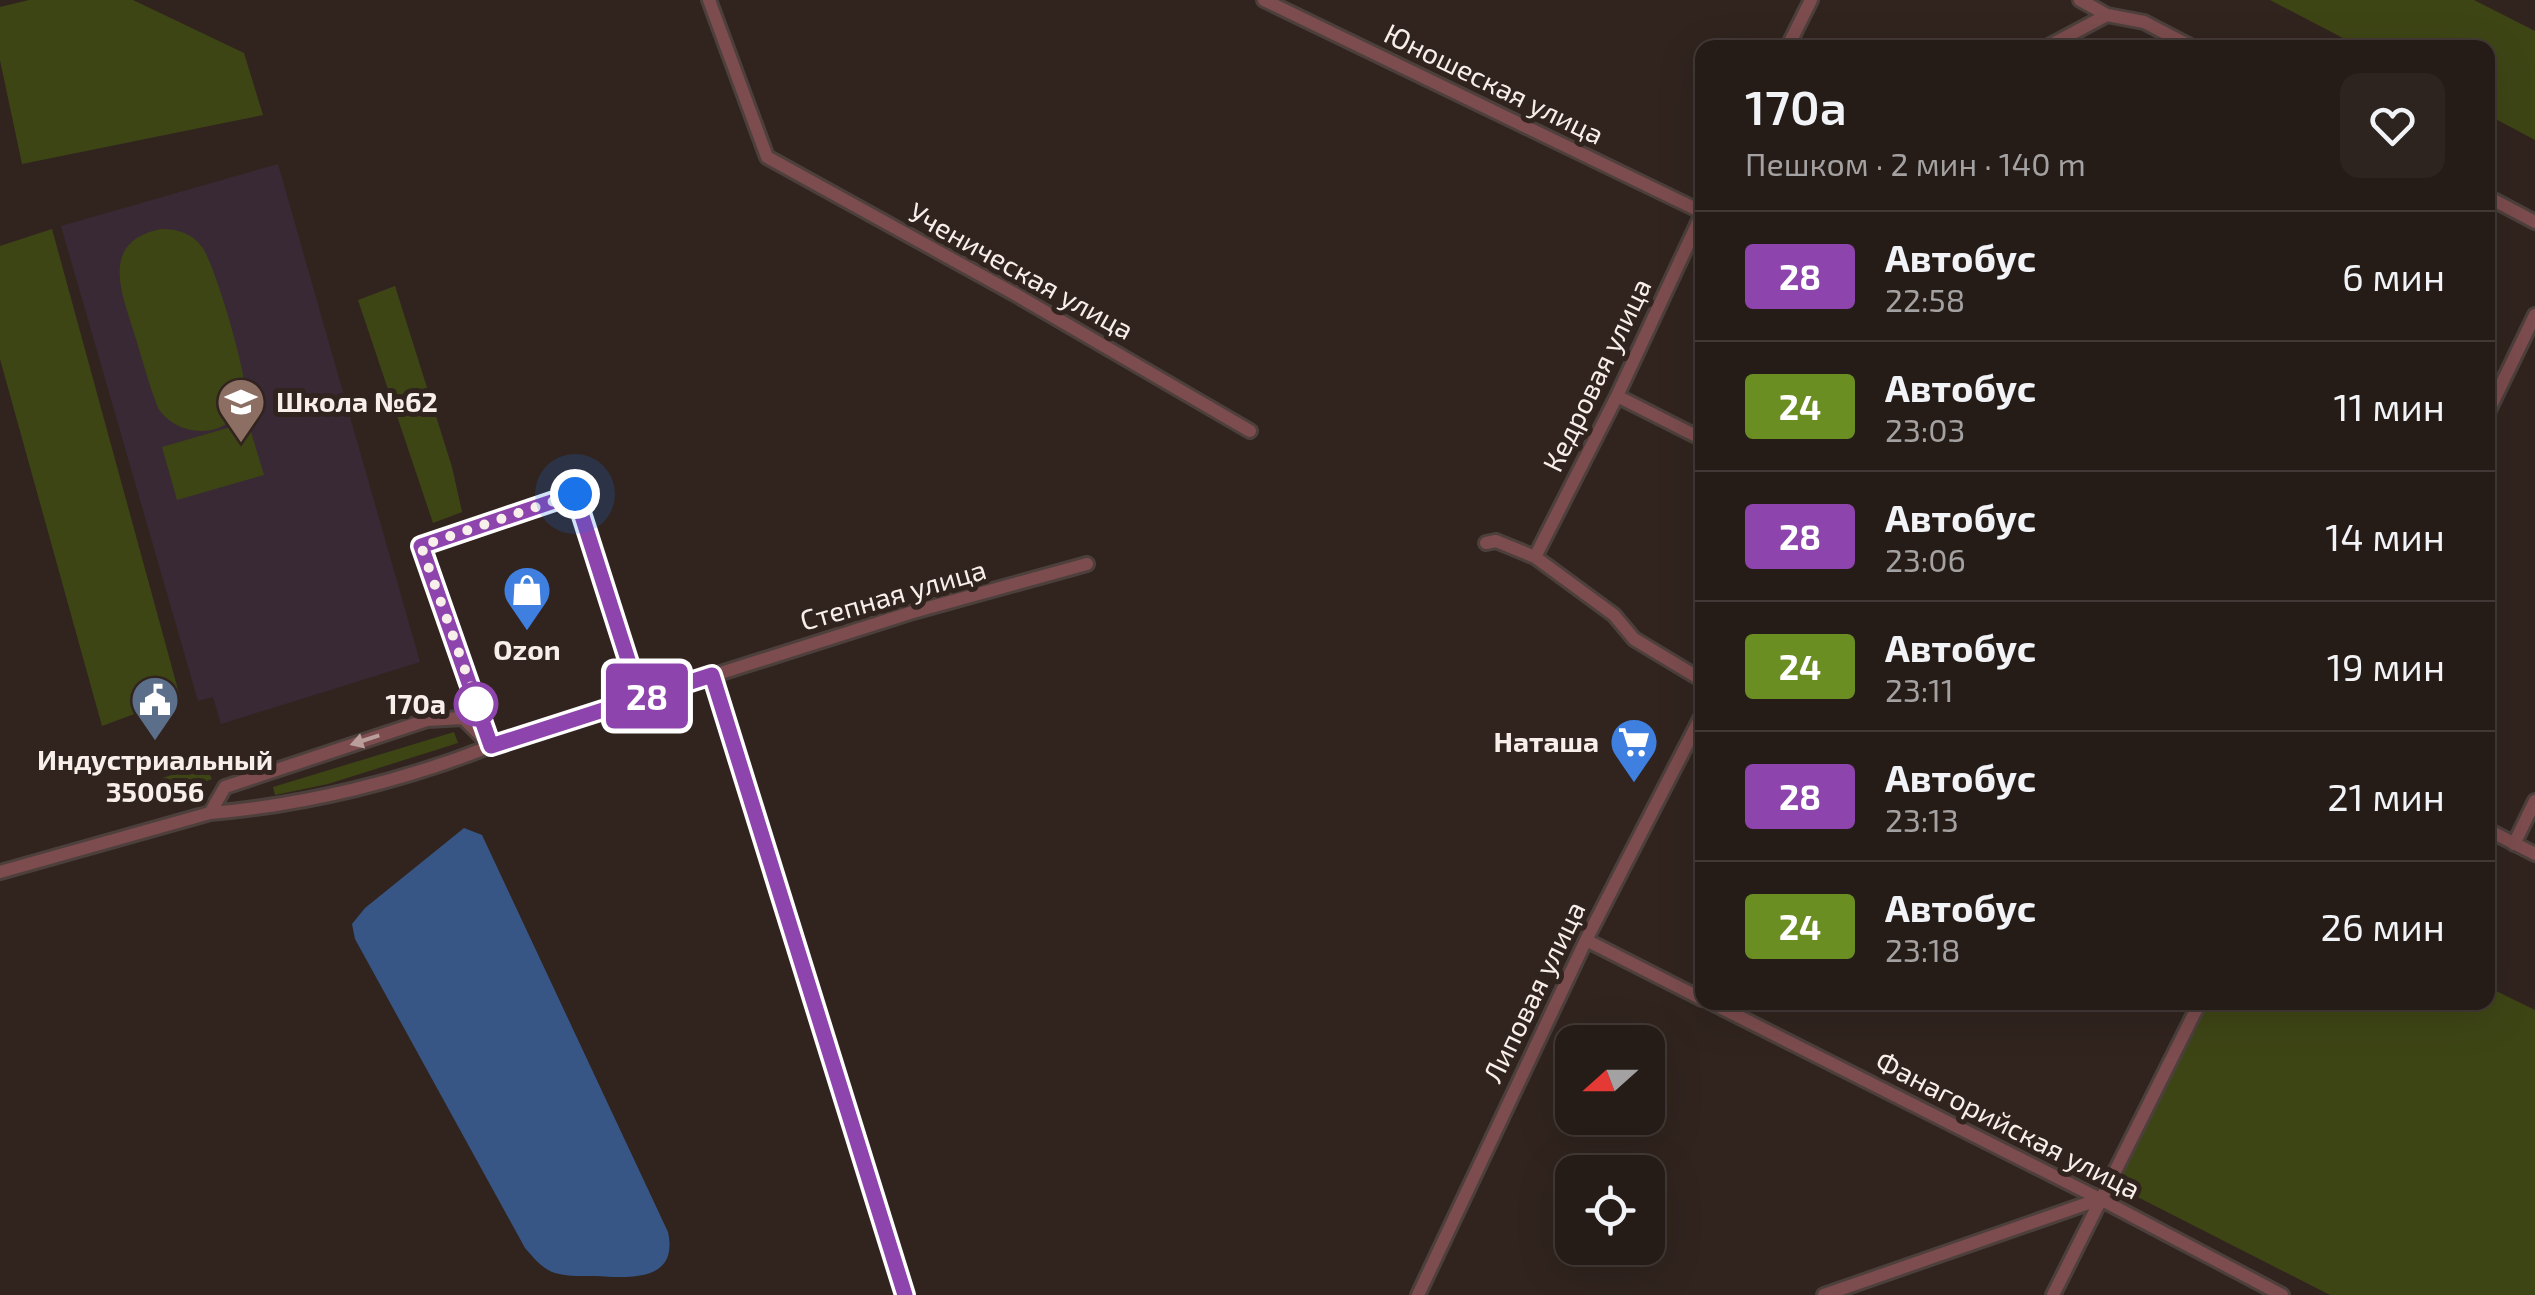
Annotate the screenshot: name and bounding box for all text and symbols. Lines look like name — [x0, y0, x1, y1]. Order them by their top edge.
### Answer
street label: Юношеская улица — [1379, 15, 1610, 151]
button: heart — [2340, 73, 2445, 178]
text: 170а — [1745, 77, 1847, 135]
text: Пешком · 2 мин · 140 m — [1745, 144, 2086, 182]
street label: Ученическая улица — [903, 194, 1140, 346]
text: Автобус — [1885, 234, 2036, 280]
text: 6 мин — [2342, 253, 2445, 299]
text: 28 — [1779, 255, 1821, 297]
street label: Кедровая улица — [1535, 272, 1658, 477]
text: 22:58 — [1885, 280, 1965, 318]
text: Автобус — [1885, 364, 2036, 410]
school or university icon: Школа №62 — [215, 376, 267, 444]
text: 11 мин — [2333, 383, 2445, 429]
place label: Школа №62 — [276, 384, 438, 418]
text: 24 — [1779, 385, 1821, 427]
text: 23:03 — [1885, 410, 1965, 448]
your location — [550, 469, 600, 519]
text: Автобус — [1885, 494, 2036, 540]
text: 14 мин — [2325, 513, 2445, 559]
text: 28 — [1779, 515, 1821, 557]
text: 23:06 — [1885, 540, 1966, 578]
street label: Степная улица — [796, 551, 990, 637]
shop icon: Ozon — [501, 564, 553, 632]
text: Автобус — [1885, 624, 2036, 670]
place label: Ozon — [493, 632, 561, 666]
text: 19 мин — [2327, 643, 2445, 689]
text: 24 — [1779, 645, 1821, 687]
line badge: 28 — [602, 664, 692, 728]
text: 23:11 — [1885, 670, 1954, 708]
public building icon: Индустриальный 350056 — [129, 674, 181, 742]
text: 28 — [626, 675, 668, 717]
marker: 170а — [455, 683, 497, 725]
place label: 170а — [385, 686, 446, 720]
supermarket icon: Наташа — [1608, 716, 1660, 784]
place label: Наташа — [1494, 724, 1599, 758]
one-way arrow — [350, 733, 380, 748]
place label: Индустриальный 350056 — [37, 742, 273, 808]
text: Автобус — [1885, 754, 2036, 800]
text: 21 мин — [2327, 773, 2445, 819]
text: 28 — [1779, 775, 1821, 817]
text: 23:13 — [1885, 800, 1959, 838]
text: Автобус — [1885, 884, 2036, 930]
street label: Липовая улица — [1475, 895, 1592, 1088]
text: 26 мин — [2321, 903, 2445, 949]
text: 24 — [1779, 905, 1821, 947]
text: 23:18 — [1885, 930, 1961, 968]
north arrow — [1555, 1025, 1665, 1135]
map controls — [1555, 1025, 1665, 1265]
street label: Фанагорийская улица — [1871, 1043, 2146, 1206]
button: locate — [1555, 1155, 1665, 1265]

